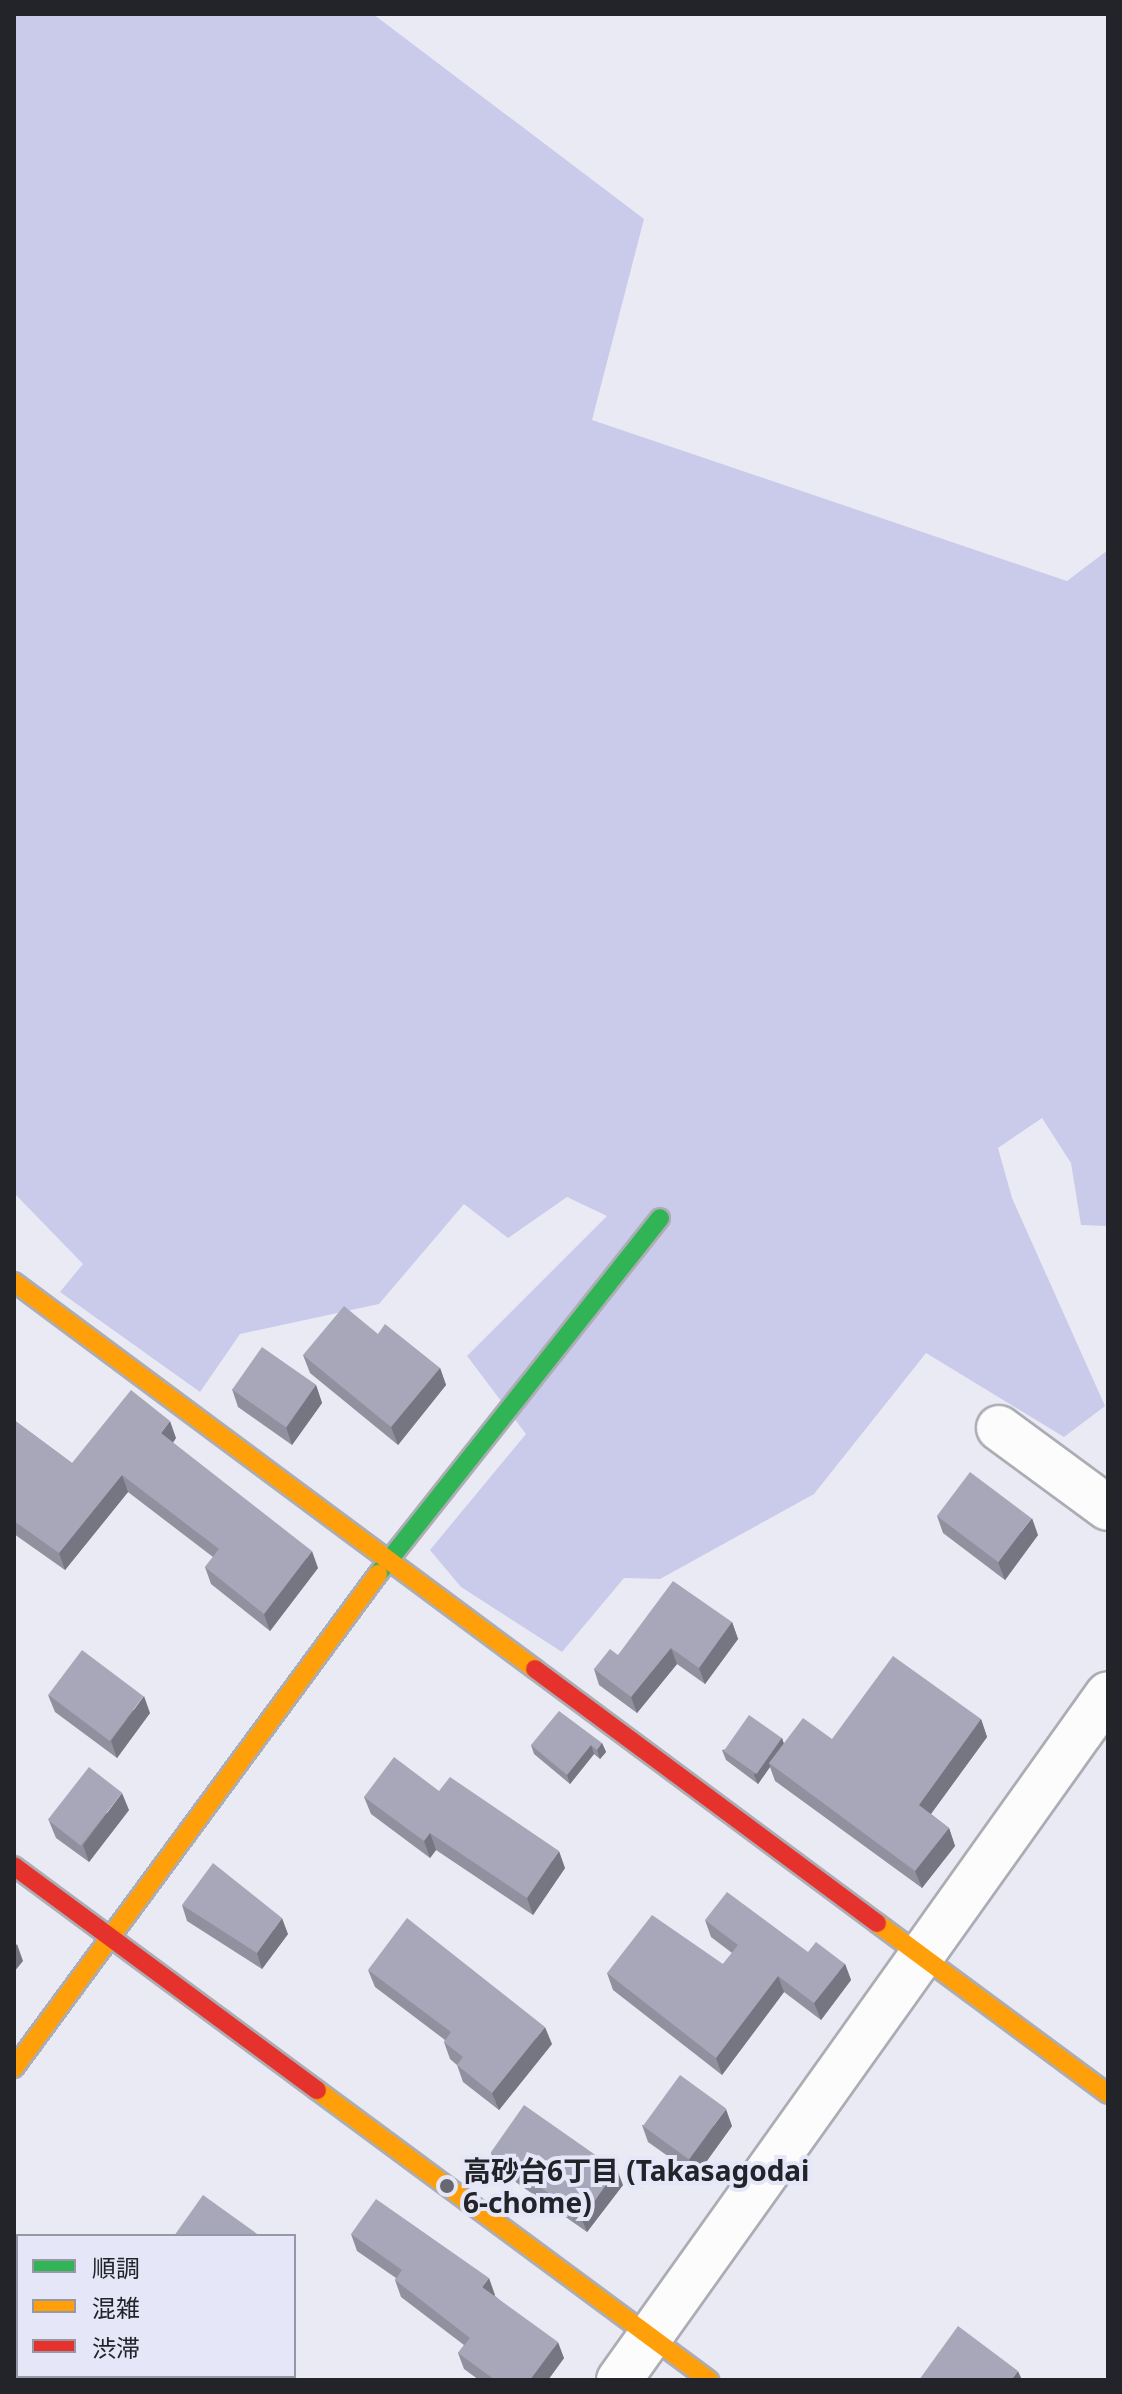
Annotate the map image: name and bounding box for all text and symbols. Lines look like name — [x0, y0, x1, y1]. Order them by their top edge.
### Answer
place label: 高砂台6丁目 (Takasagodai 6-chome) — [463, 2153, 809, 2219]
marker: 高砂台6丁目 (Takasagodai 6-chome) — [438, 2177, 456, 2195]
legend — [16, 2234, 296, 2378]
text: 順調 — [92, 2251, 140, 2284]
text: 混雑 — [92, 2291, 140, 2324]
text: 渋滞 — [92, 2331, 140, 2364]

